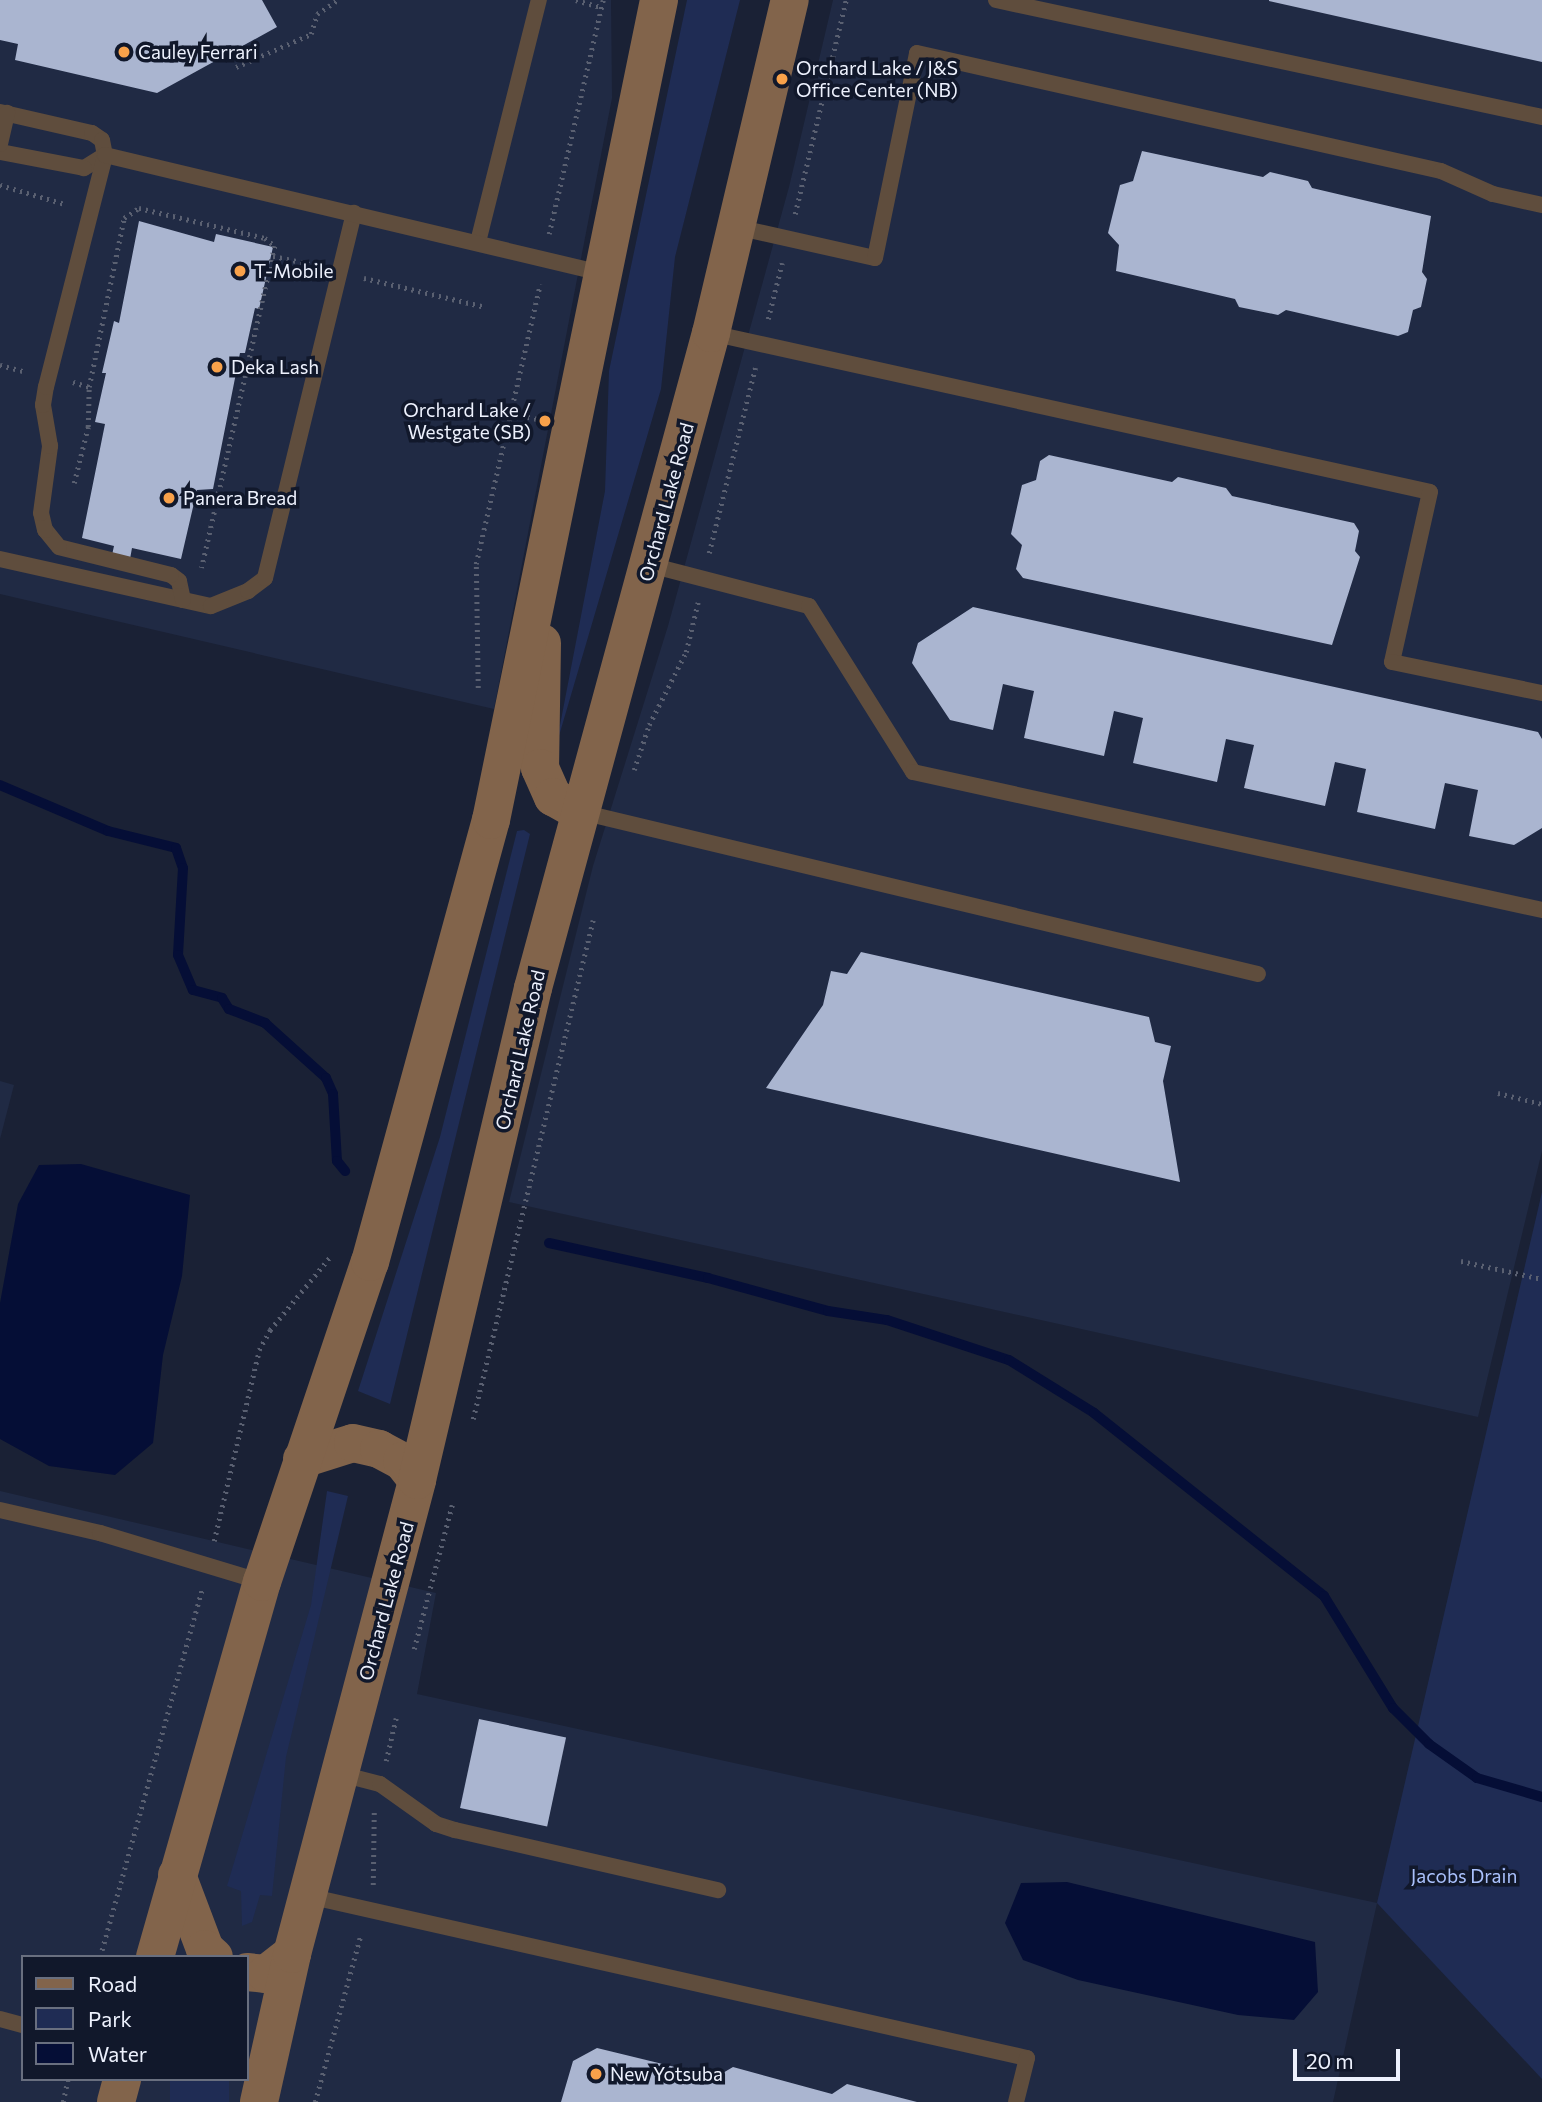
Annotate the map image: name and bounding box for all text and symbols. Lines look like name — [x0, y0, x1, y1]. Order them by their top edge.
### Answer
place label: Cauley Ferrari — [138, 41, 258, 63]
marker: Cauley Ferrari — [116, 44, 132, 60]
place label: Orchard Lake / J&S Office Center (NB) — [796, 57, 958, 101]
marker: Orchard Lake / J&S Office Center (NB) — [774, 71, 790, 87]
place label: T-Mobile — [254, 260, 334, 282]
marker: T-Mobile — [232, 263, 248, 279]
place label: Deka Lash — [231, 356, 319, 378]
marker: Deka Lash — [209, 359, 225, 375]
place label: Orchard Lake / Westgate (SB) — [403, 399, 531, 443]
marker: Orchard Lake / Westgate (SB) — [537, 413, 553, 429]
street label: Orchard Lake Road — [634, 420, 698, 584]
place label: Panera Bread — [183, 487, 297, 509]
marker: Panera Bread — [161, 490, 177, 506]
street label: Orchard Lake Road — [490, 968, 550, 1132]
street label: Orchard Lake Road — [354, 1519, 418, 1683]
park label: Jacobs Drain — [1411, 1865, 1517, 1887]
legend — [21, 1955, 248, 2081]
text: Road — [88, 1971, 137, 1996]
text: Park — [88, 2006, 132, 2031]
scale bar — [1297, 2036, 1404, 2080]
text: Water — [88, 2041, 147, 2066]
text: 20 m — [1306, 2048, 1354, 2073]
place label: New Yotsuba — [610, 2063, 723, 2085]
marker: New Yotsuba — [588, 2066, 604, 2082]

